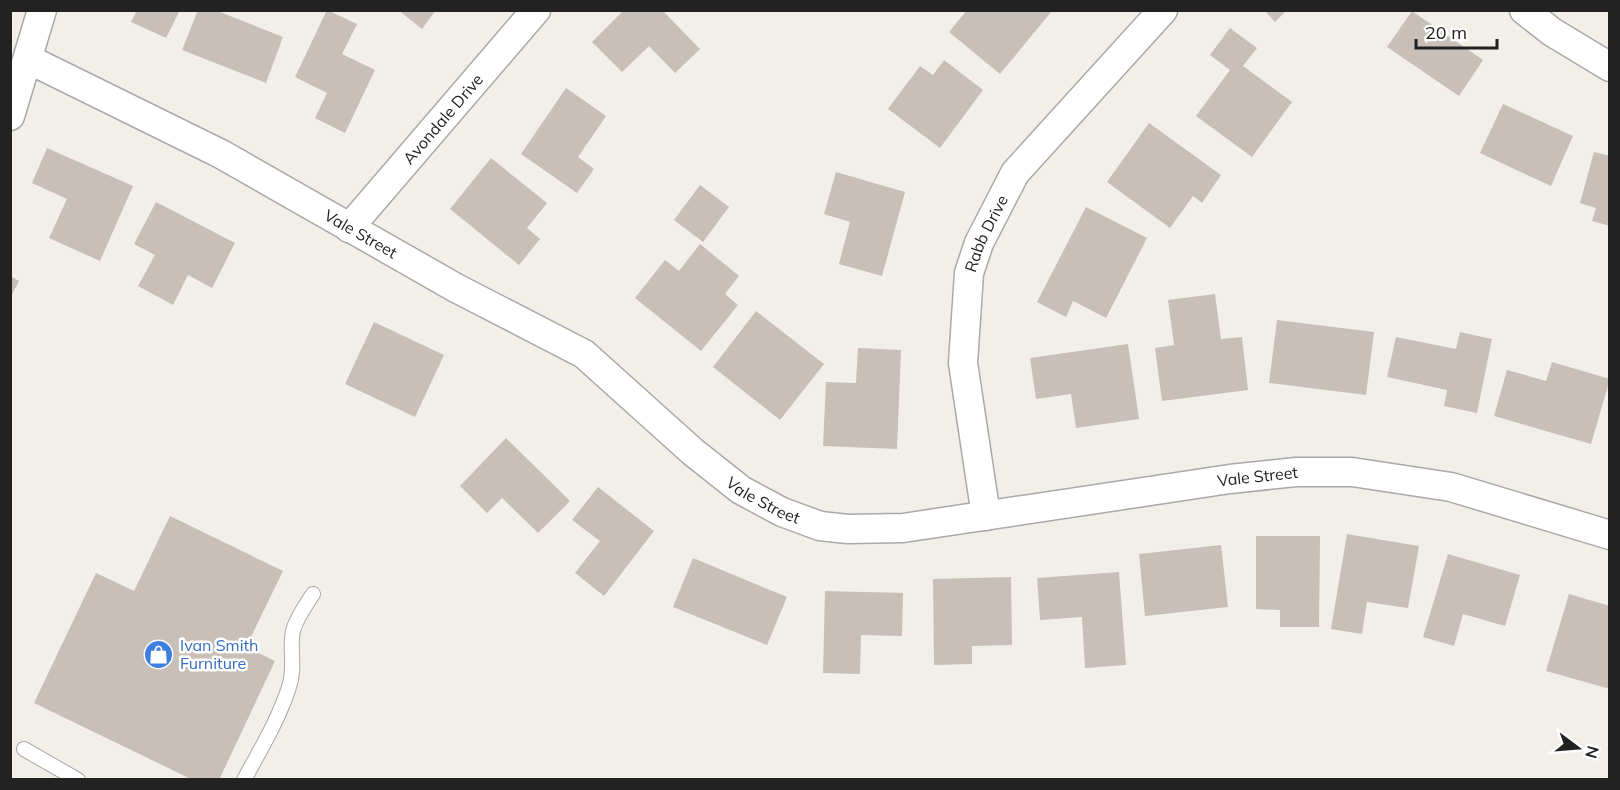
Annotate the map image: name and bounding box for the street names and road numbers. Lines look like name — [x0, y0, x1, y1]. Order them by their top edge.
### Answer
street label: Avondale Drive — [398, 69, 487, 168]
street label: Rabb Drive — [960, 191, 1012, 275]
street label: Vale Street — [321, 205, 401, 263]
street label: Vale Street — [1216, 462, 1299, 491]
street label: Vale Street — [722, 472, 803, 528]

